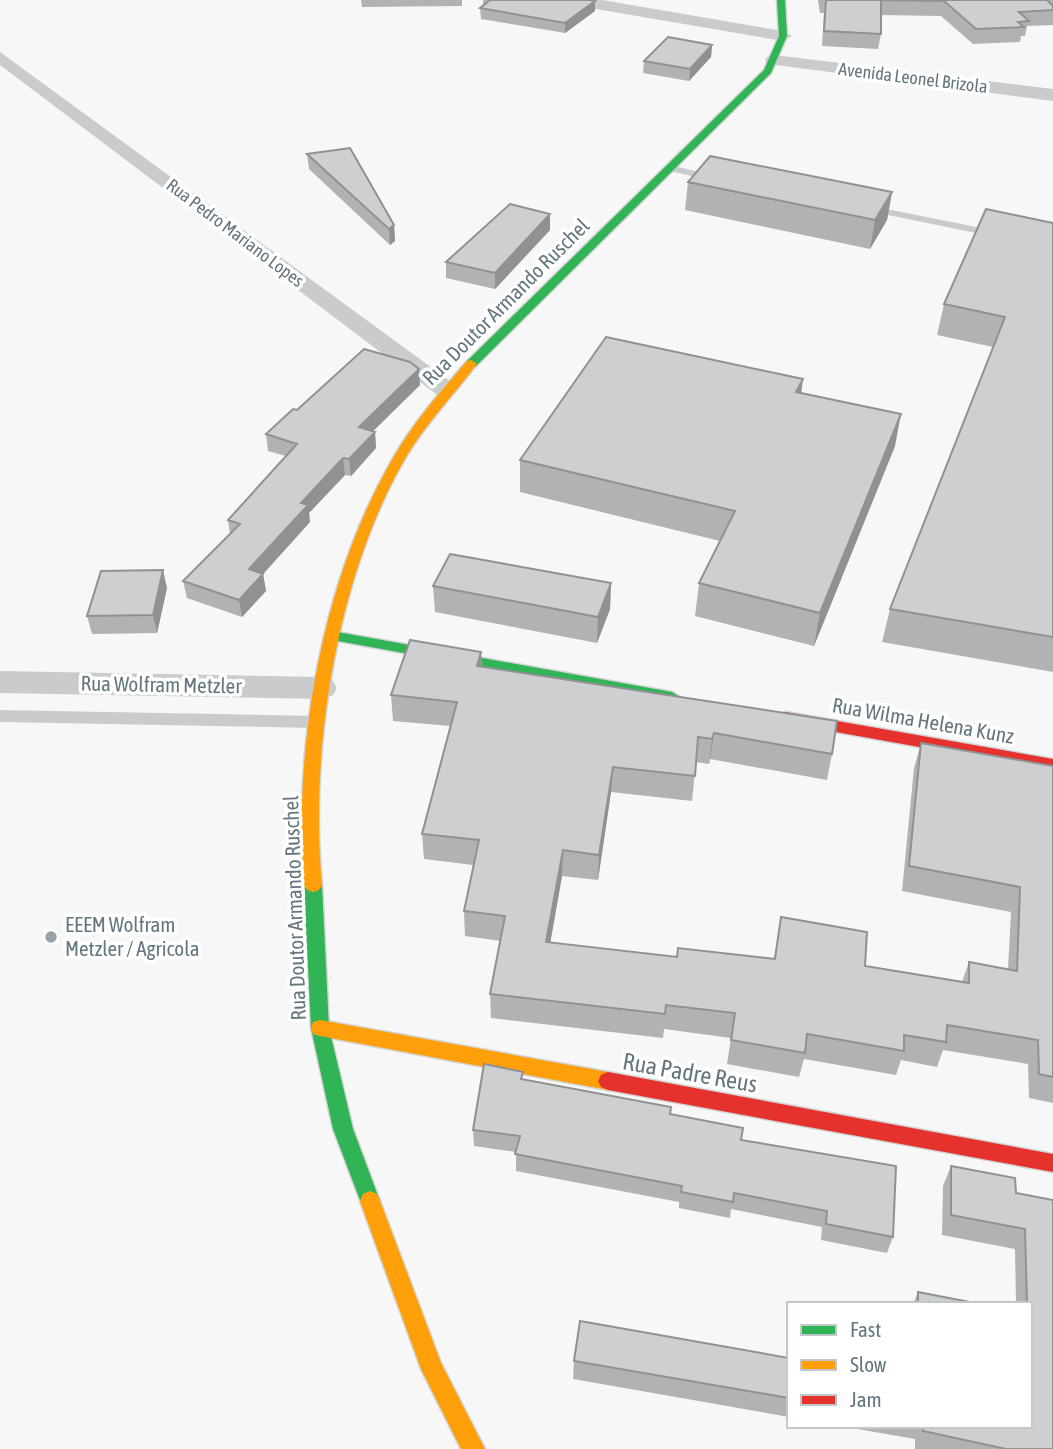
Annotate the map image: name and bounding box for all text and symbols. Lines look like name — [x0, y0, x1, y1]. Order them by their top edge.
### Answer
street label: Avenida Leonel Brizola — [837, 58, 989, 97]
street label: Rua Pedro Mariano Lopes — [163, 174, 308, 291]
street label: Rua Doutor Armando Ruschel — [417, 213, 594, 389]
street label: Rua Wolfram Metzler — [80, 671, 242, 697]
street label: Rua Wilma Helena Kunz — [830, 692, 1016, 748]
street label: Rua Doutor Armando Ruschel — [278, 795, 310, 1021]
place label: EEEM Wolfram Metzler / Agricola — [65, 912, 199, 960]
marker: EEEM Wolfram Metzler / Agricola — [43, 929, 59, 945]
street label: Rua Padre Reus — [621, 1047, 759, 1098]
legend — [787, 1302, 1032, 1428]
text: Fast — [850, 1317, 881, 1341]
text: Slow — [850, 1352, 887, 1376]
text: Jam — [850, 1387, 882, 1411]

